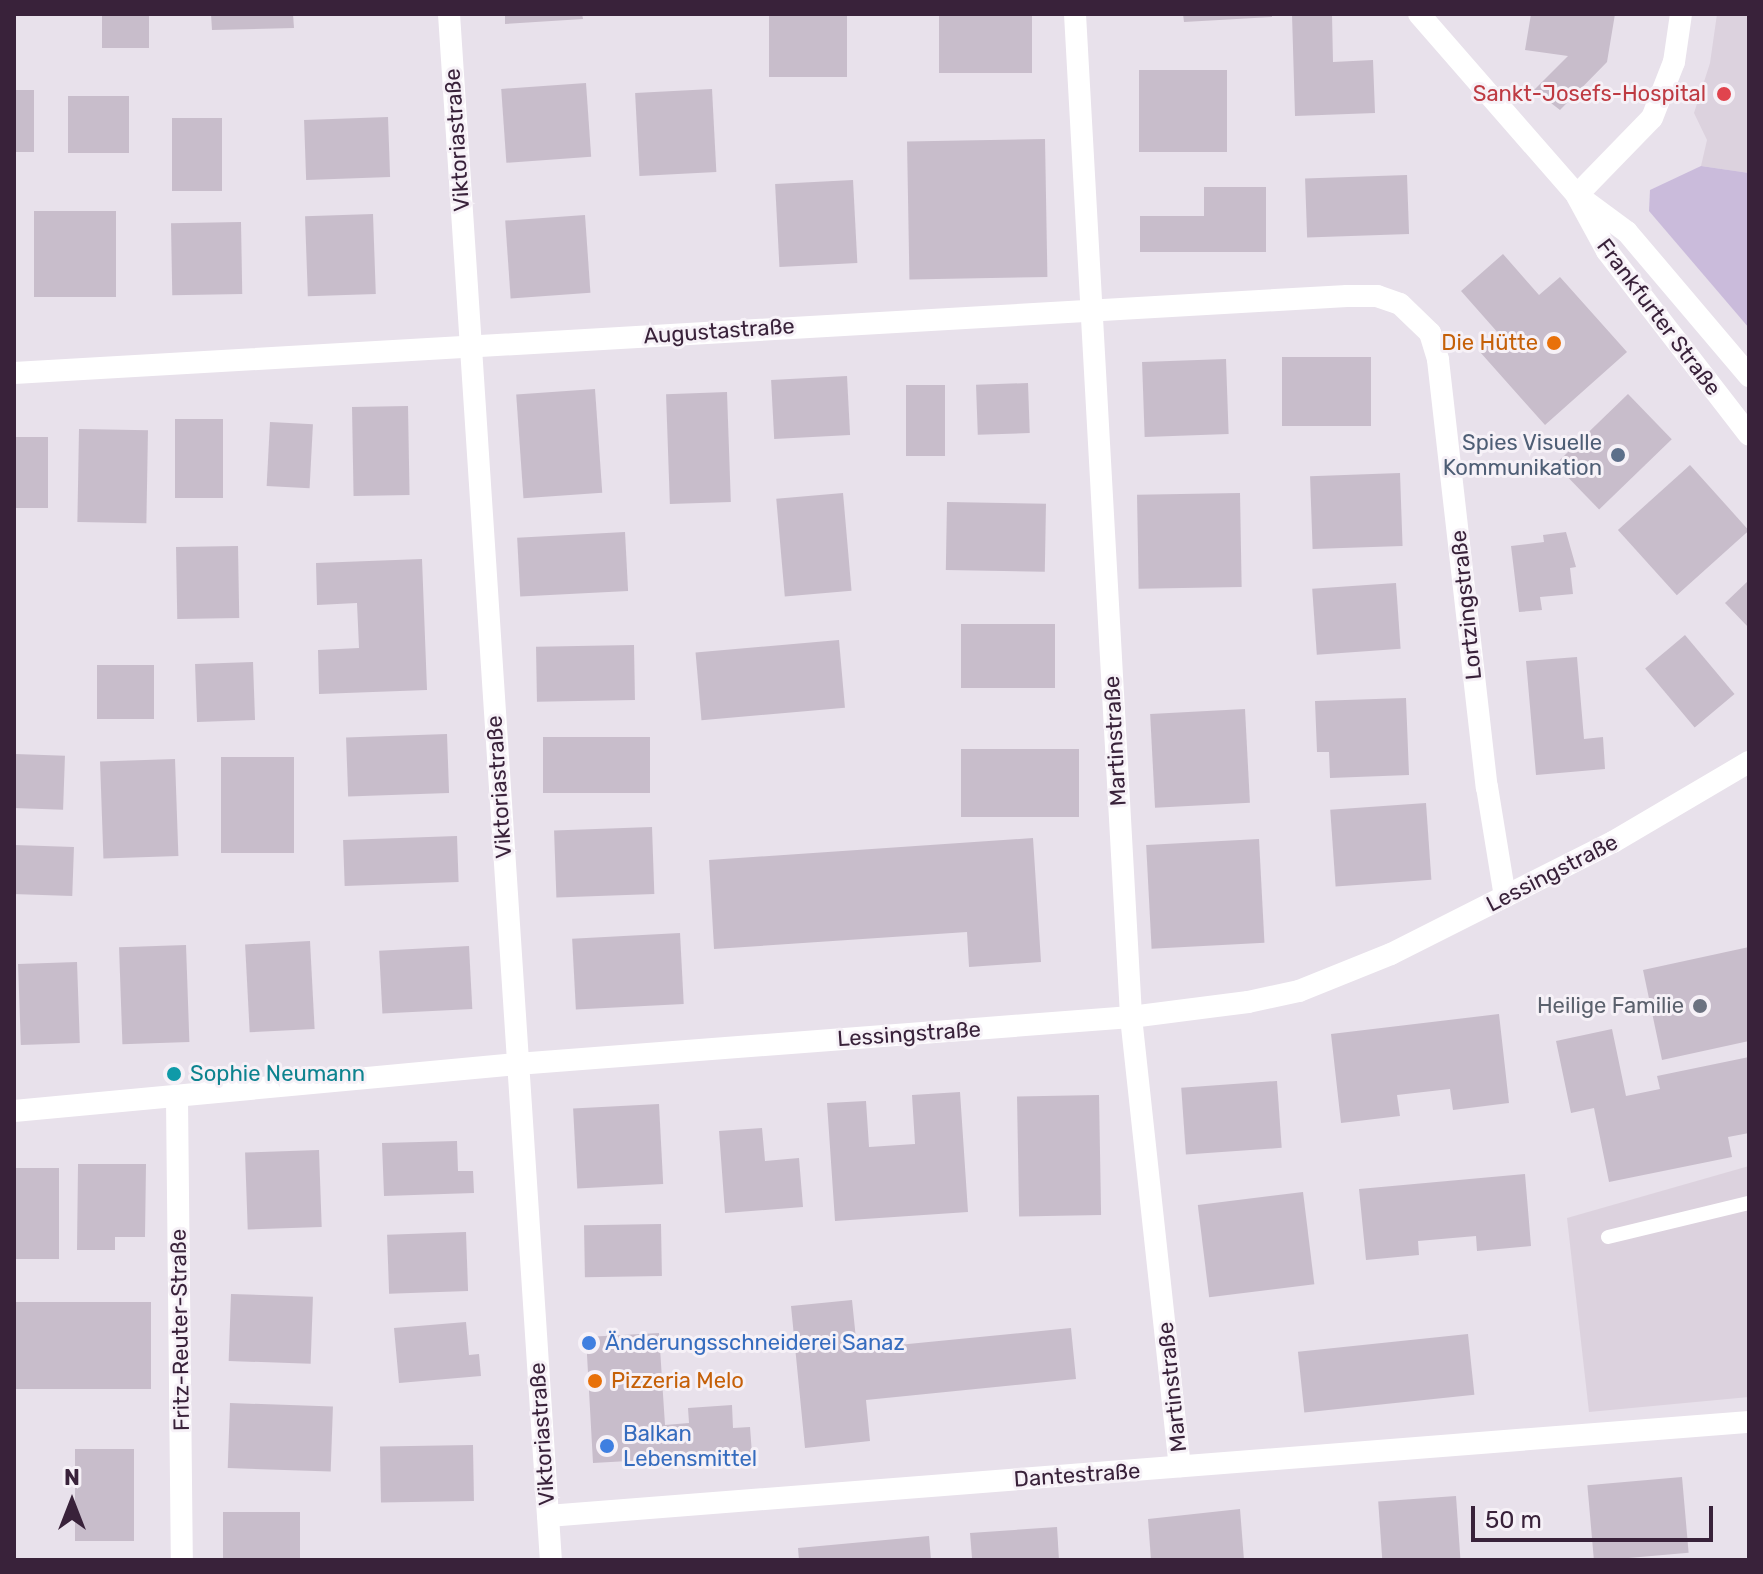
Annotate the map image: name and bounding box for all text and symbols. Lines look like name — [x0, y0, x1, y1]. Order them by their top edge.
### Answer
street label: Viktoriastraße — [439, 68, 475, 212]
place label: Sankt-Josefs-Hospital — [1473, 81, 1706, 107]
marker: Sankt-Josefs-Hospital — [1713, 83, 1735, 105]
street label: Frankfurter Straße — [1591, 233, 1727, 401]
street label: Augustastraße — [642, 313, 796, 349]
place label: Die Hütte — [1441, 330, 1538, 356]
marker: Die Hütte — [1545, 334, 1563, 352]
place label: Spies Visuelle Kommunikation — [1443, 429, 1602, 480]
marker: Spies Visuelle Kommunikation — [1609, 446, 1627, 464]
street label: Lortzingstraße — [1445, 529, 1487, 681]
street label: Martinstraße — [1098, 675, 1132, 807]
street label: Viktoriastraße — [481, 715, 517, 859]
street label: Lessingstraße — [1482, 829, 1622, 917]
place label: Heilige Familie — [1537, 993, 1684, 1019]
marker: Heilige Familie — [1691, 997, 1709, 1015]
street label: Lessingstraße — [836, 1016, 982, 1052]
place label: Sophie Neumann — [190, 1061, 365, 1087]
marker: Sophie Neumann — [165, 1065, 183, 1083]
street label: Fritz-Reuter-Straße — [165, 1229, 195, 1431]
street label: Martinstraße — [1152, 1321, 1192, 1453]
place label: Änderungsschneiderei Sanaz — [605, 1330, 905, 1356]
marker: Änderungsschneiderei Sanaz — [580, 1334, 598, 1352]
street label: Viktoriastraße — [524, 1362, 560, 1506]
place label: Pizzeria Melo — [611, 1368, 744, 1394]
marker: Pizzeria Melo — [586, 1372, 604, 1390]
place label: Balkan Lebensmittel — [623, 1420, 757, 1472]
marker: Balkan Lebensmittel — [598, 1437, 616, 1455]
street label: Dantestraße — [1013, 1457, 1141, 1493]
north arrow — [32, 1462, 112, 1542]
text: N — [64, 1464, 80, 1491]
scale bar — [1475, 1490, 1717, 1540]
text: 50 m — [1485, 1506, 1542, 1534]

